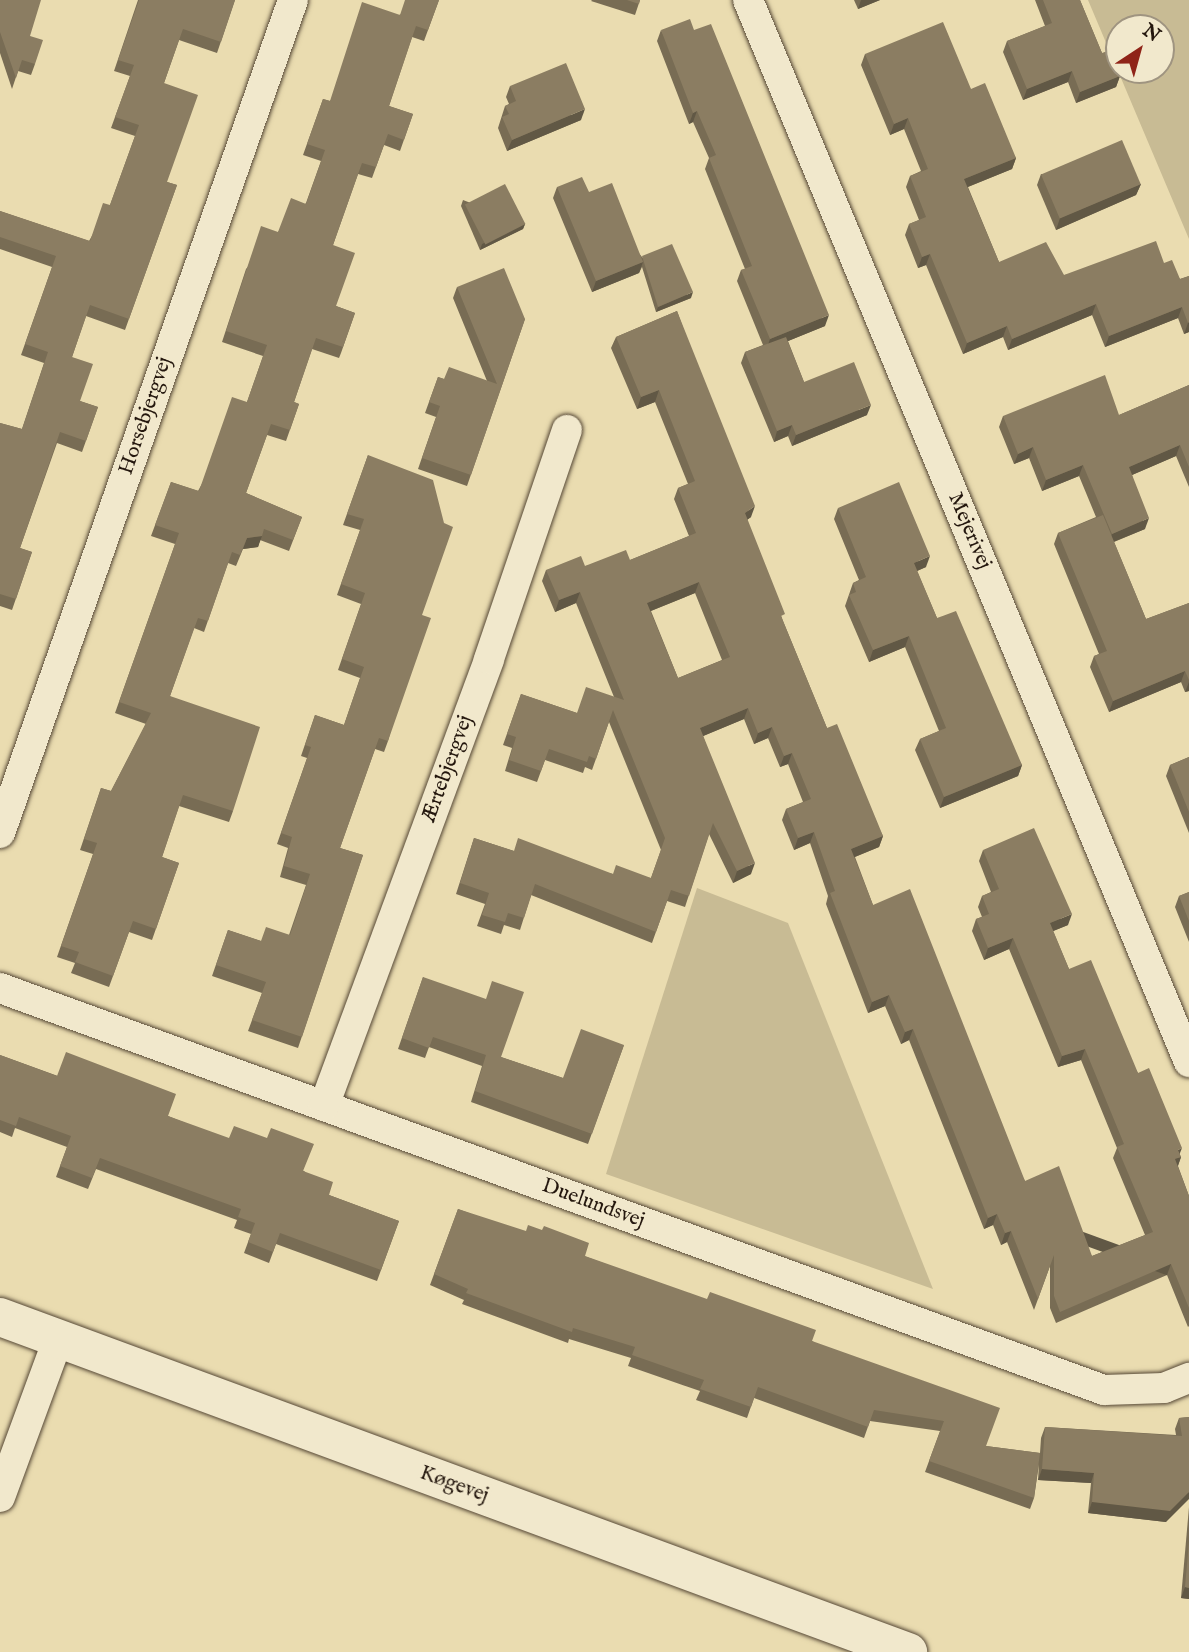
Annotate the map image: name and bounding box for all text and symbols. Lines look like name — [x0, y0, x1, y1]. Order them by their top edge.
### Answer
north arrow — [1105, 14, 1175, 84]
text: N — [1137, 19, 1165, 48]
street label: Horsebjergvej — [114, 354, 178, 478]
street label: Mejerivej — [942, 489, 996, 573]
street label: Ærtebjergvej — [417, 712, 479, 826]
street label: Duelundsvej — [538, 1174, 648, 1234]
street label: Køgevej — [416, 1461, 492, 1509]

